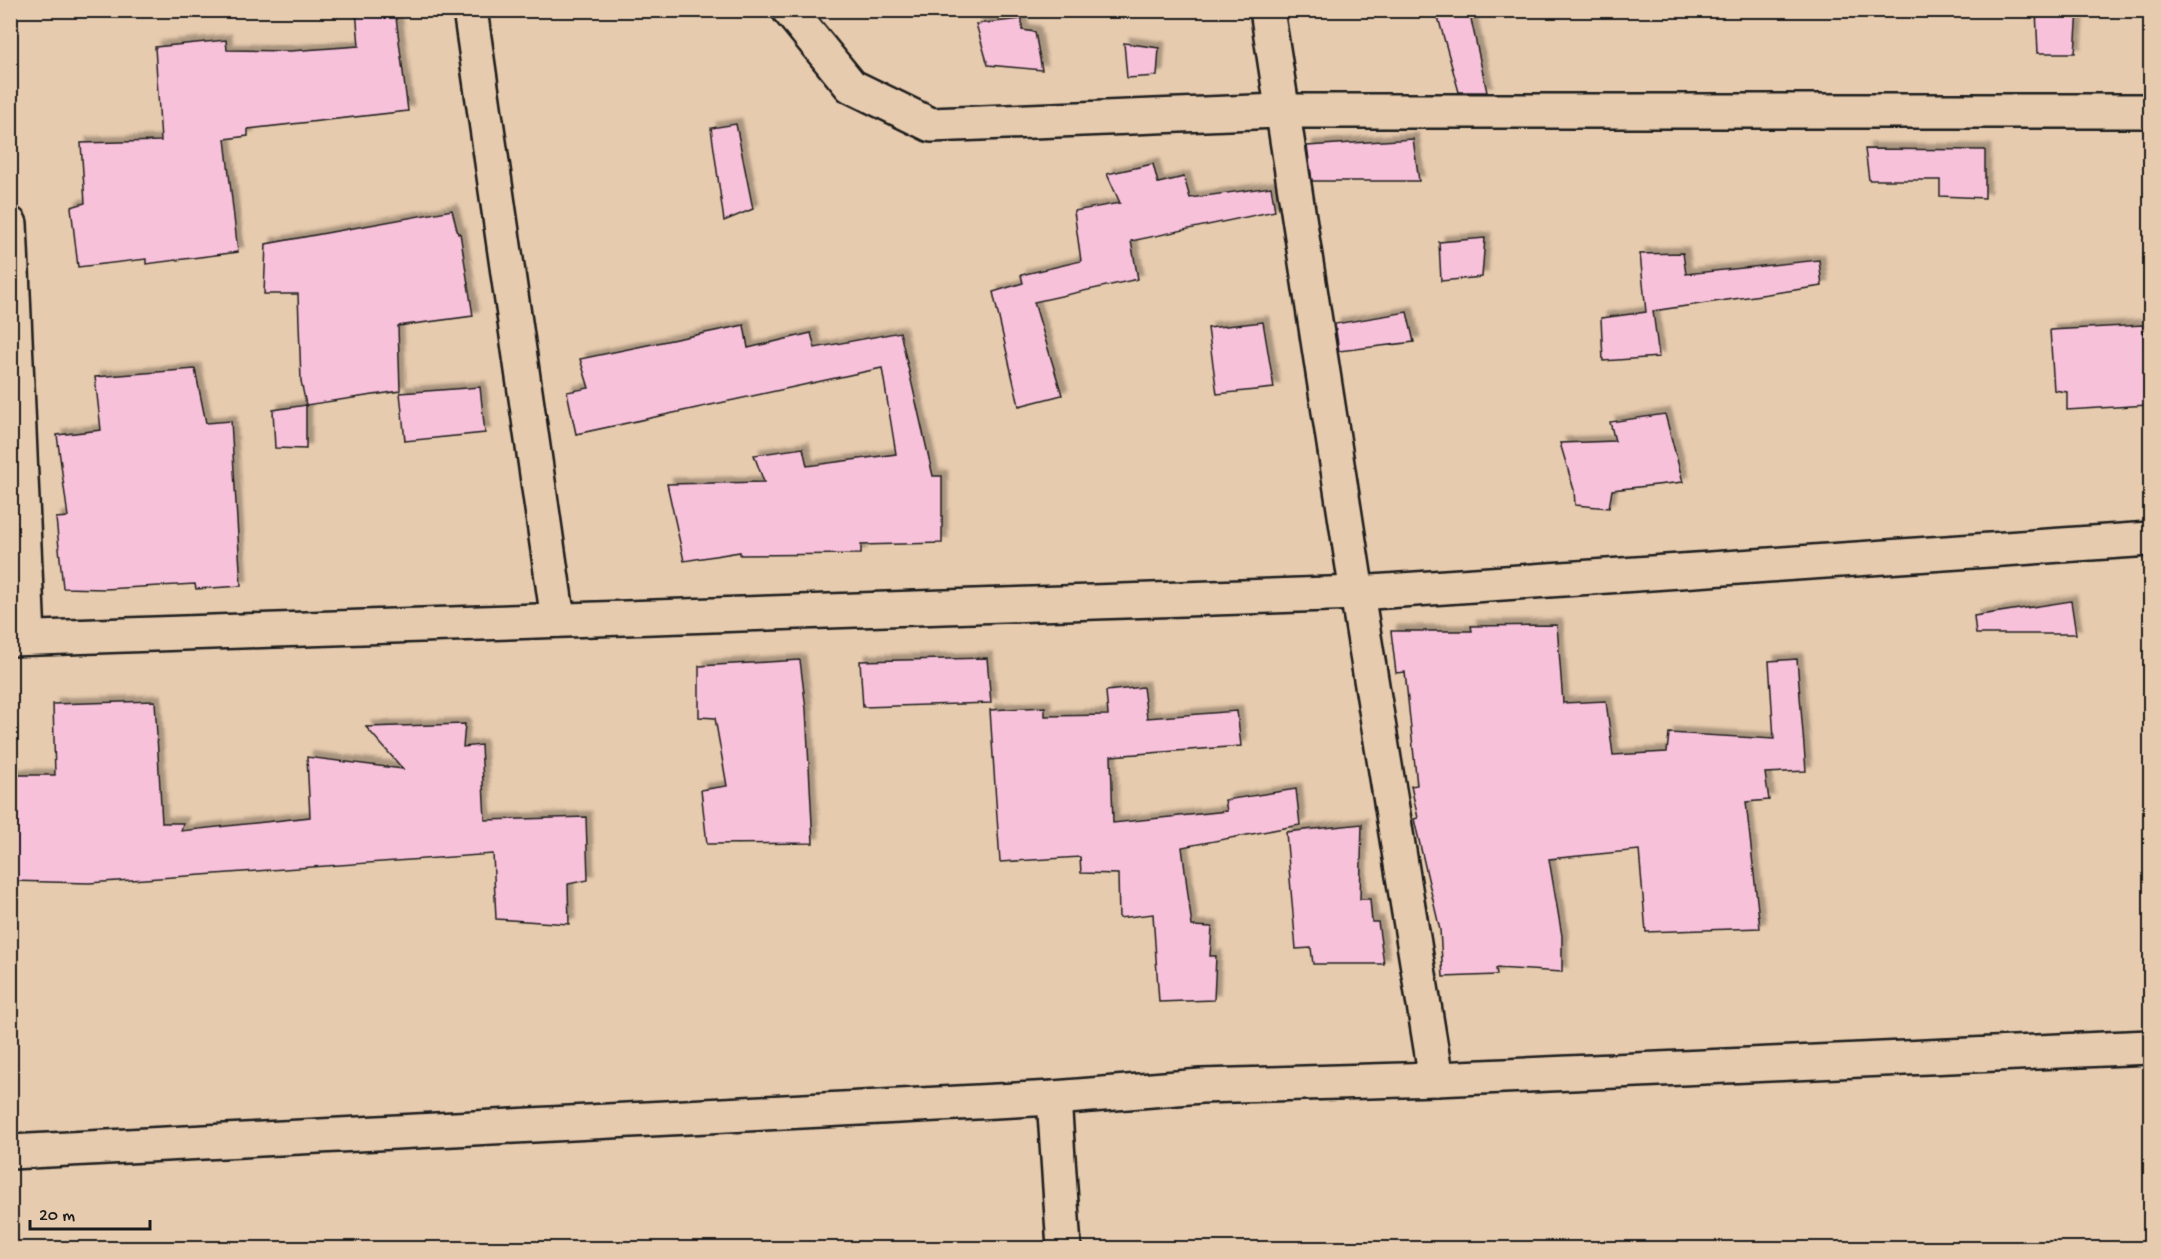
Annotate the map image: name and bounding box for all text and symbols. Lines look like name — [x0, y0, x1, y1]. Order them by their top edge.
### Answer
scale bar — [30, 1193, 150, 1231]
text: 20 m — [39, 1206, 75, 1227]

